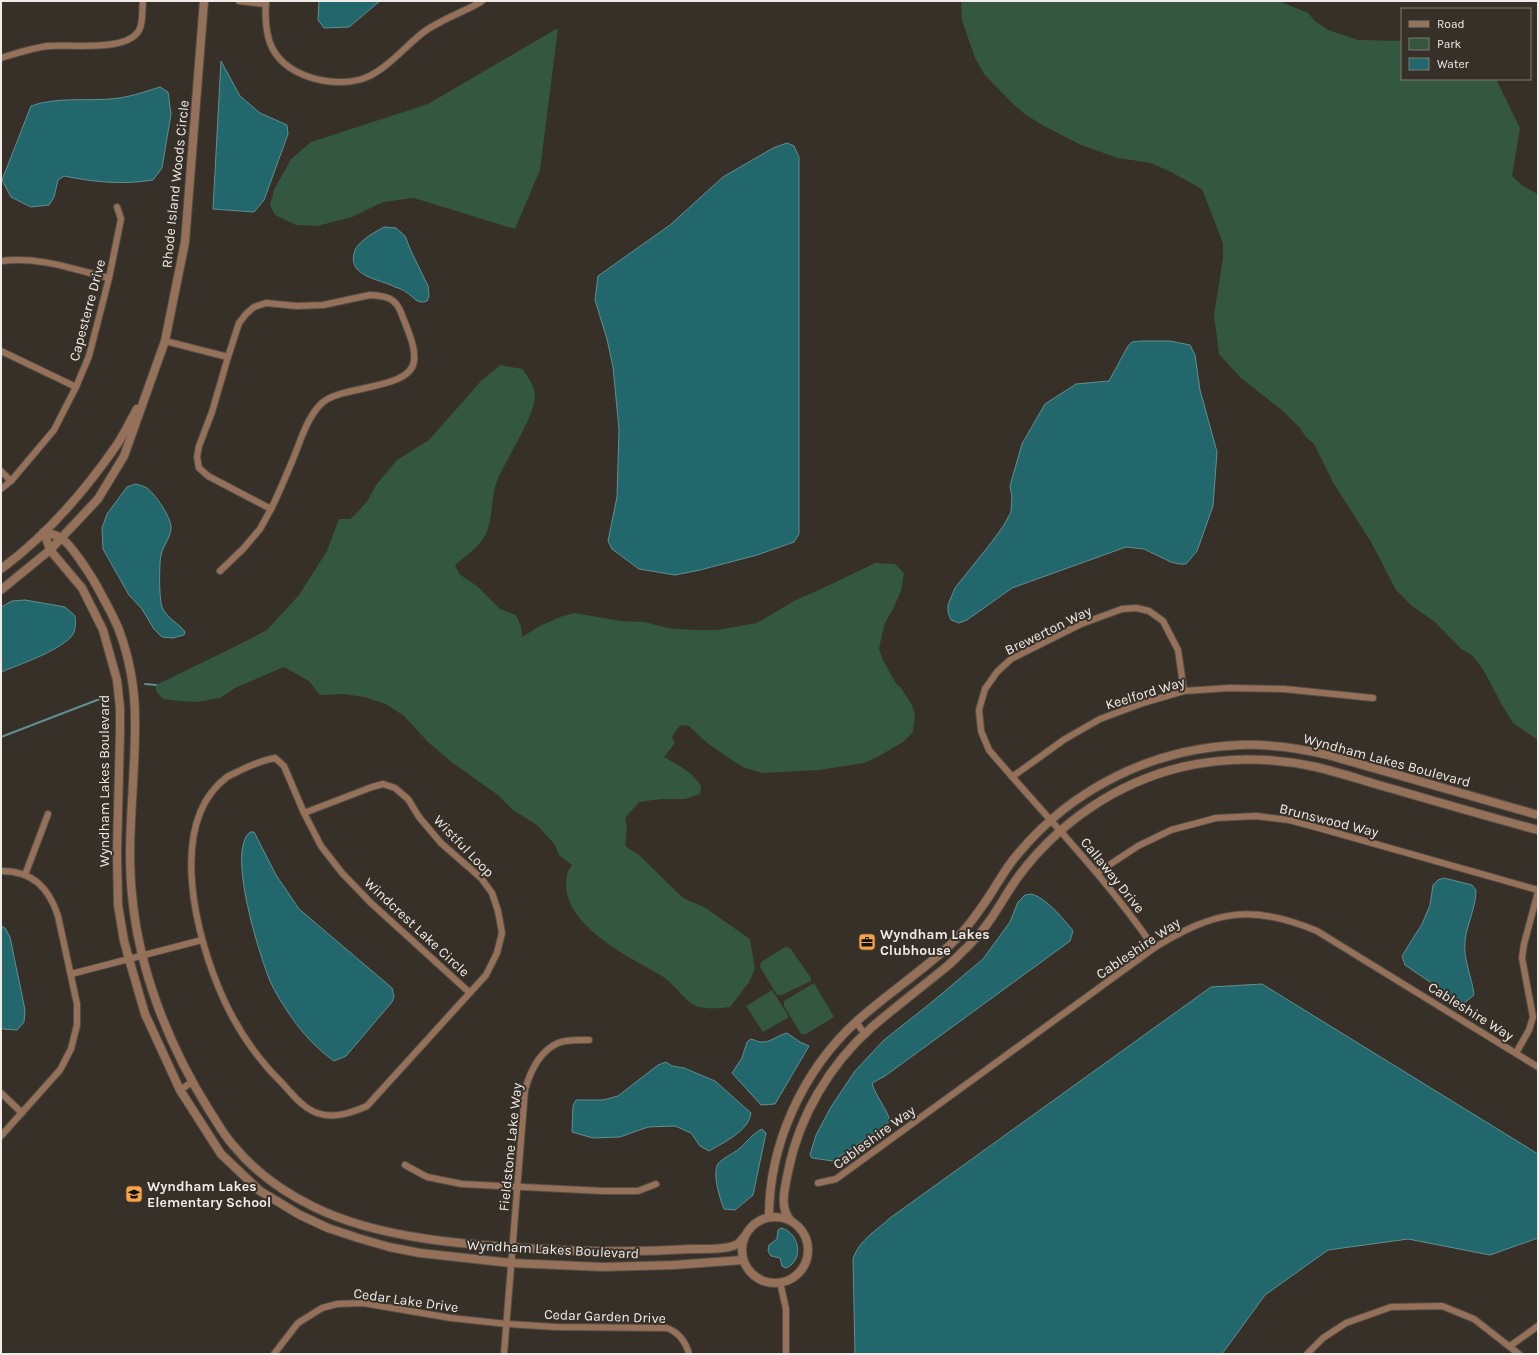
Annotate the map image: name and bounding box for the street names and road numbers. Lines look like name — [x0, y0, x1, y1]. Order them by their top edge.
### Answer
street label: Rhode Island Woods Circle — [158, 99, 193, 269]
street label: Capesterre Drive — [66, 257, 109, 363]
street label: Brewerton Way — [1002, 602, 1095, 659]
street label: Keelford Way — [1103, 673, 1187, 714]
street label: Wyndham Lakes Boulevard — [96, 695, 113, 867]
street label: Wyndham Lakes Boulevard — [1301, 730, 1472, 791]
street label: Brunswood Way — [1278, 800, 1381, 841]
street label: Wistful Loop — [430, 812, 497, 881]
street label: Callaway Drive — [1077, 834, 1148, 917]
street label: Windcrest Lake Circle — [361, 874, 473, 981]
street label: Cableshire Way — [1093, 914, 1184, 983]
street label: Cableshire Way — [1425, 978, 1517, 1045]
street label: Fieldstone Lake Way — [495, 1081, 526, 1212]
street label: Cableshire Way — [830, 1102, 919, 1173]
street label: Wyndham Lakes Boulevard — [466, 1236, 640, 1262]
street label: Cedar Lake Drive — [353, 1285, 459, 1316]
street label: Cedar Garden Drive — [544, 1306, 666, 1327]

